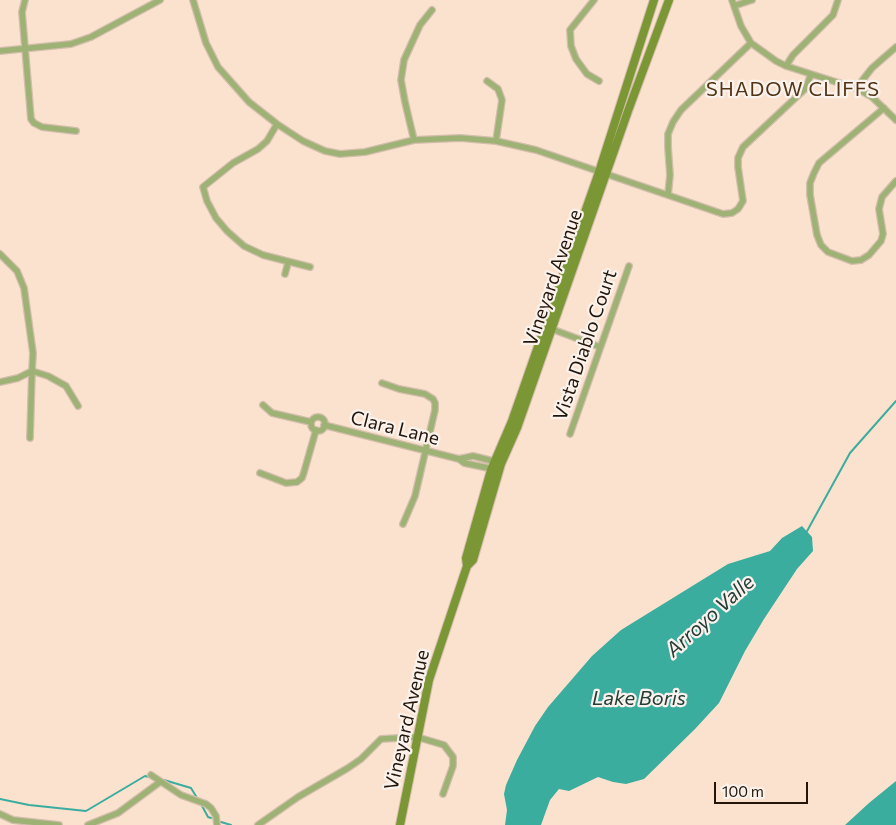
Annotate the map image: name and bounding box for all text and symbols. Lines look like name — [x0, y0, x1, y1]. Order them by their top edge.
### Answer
district label: SHADOW CLIFFS — [704, 77, 882, 101]
street label: Vineyard Avenue — [519, 207, 587, 349]
street label: Vista Diablo Court — [548, 267, 622, 423]
street label: Clara Lane — [348, 406, 442, 450]
water label: Arroyo Valle — [661, 570, 759, 662]
street label: Vineyard Avenue — [380, 648, 434, 792]
water label: Lake Boris — [592, 686, 686, 710]
scale bar — [716, 772, 810, 804]
text: 100 m — [722, 782, 764, 800]

